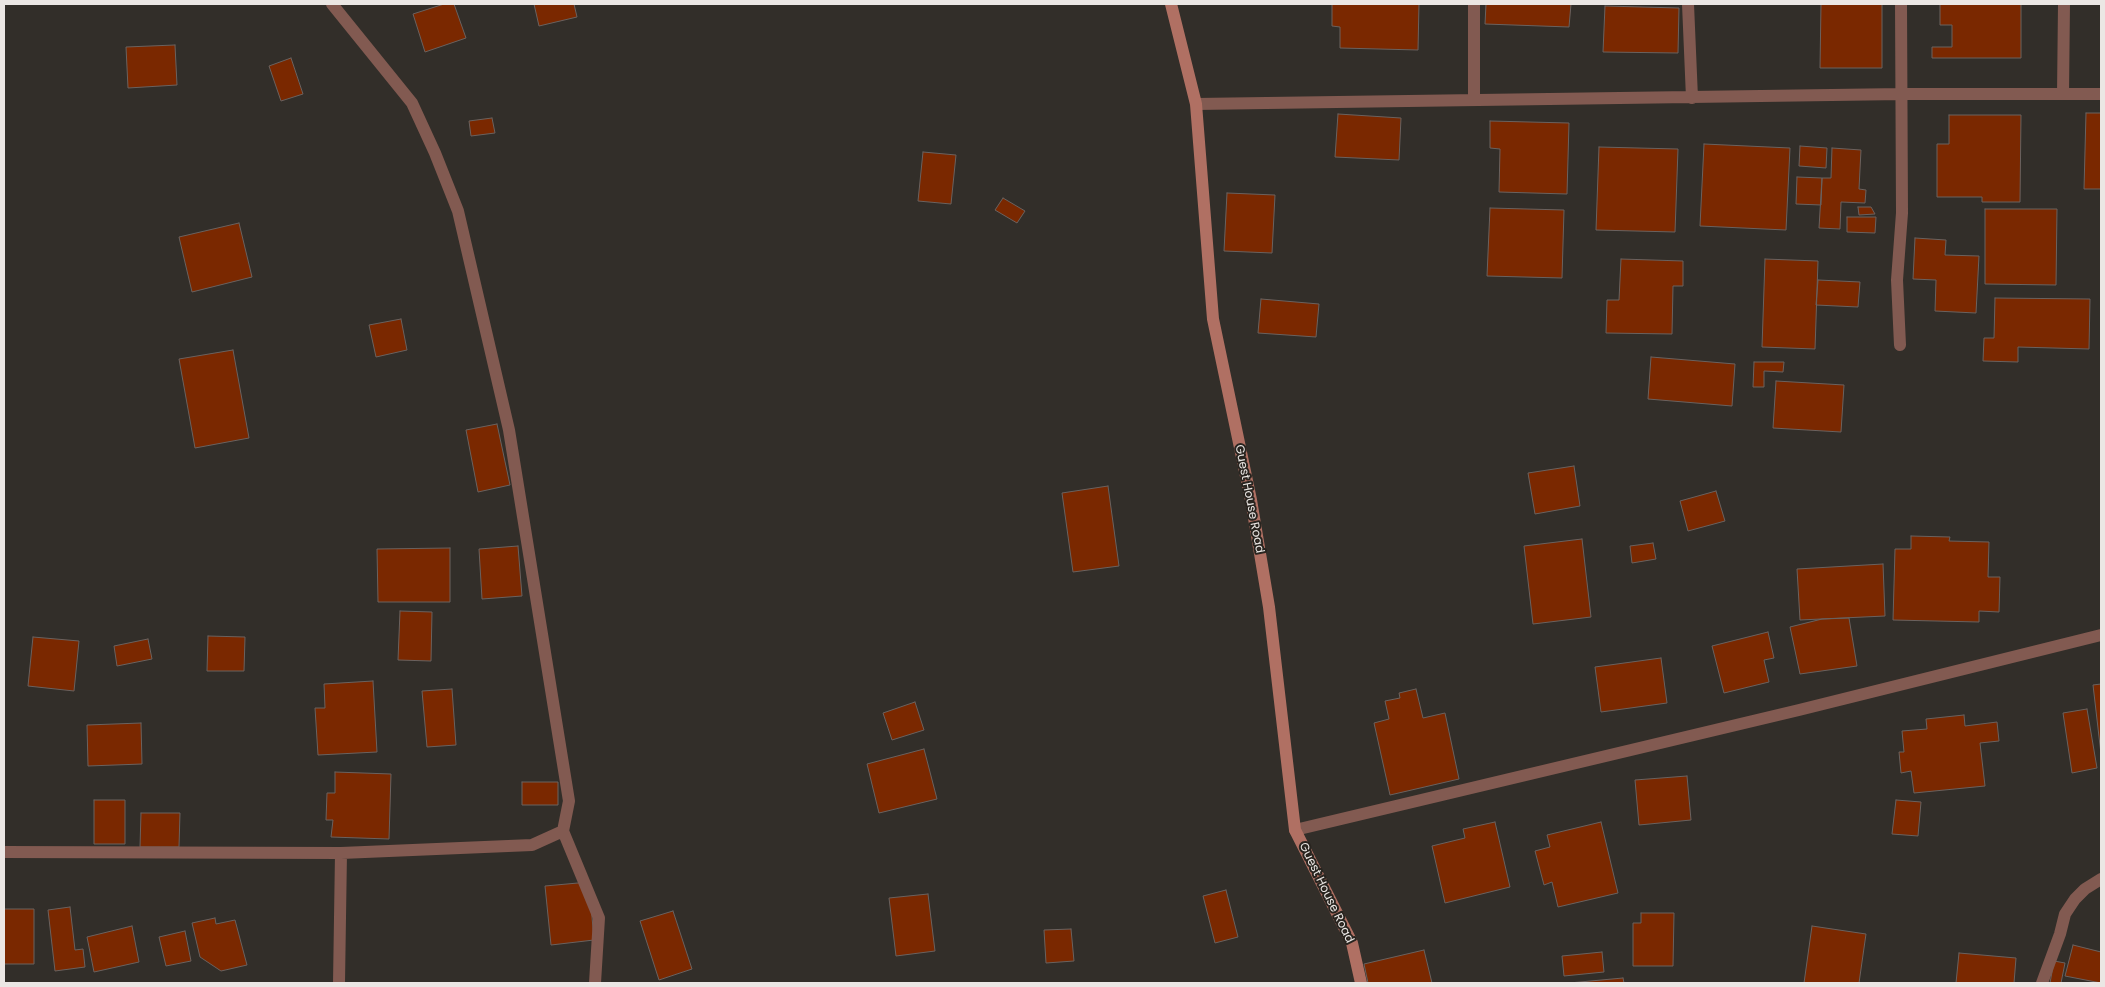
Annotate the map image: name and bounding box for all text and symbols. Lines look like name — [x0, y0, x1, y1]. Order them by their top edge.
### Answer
street label: Guest House Road — [1231, 444, 1267, 554]
street label: Guest House Road — [1295, 840, 1357, 946]

